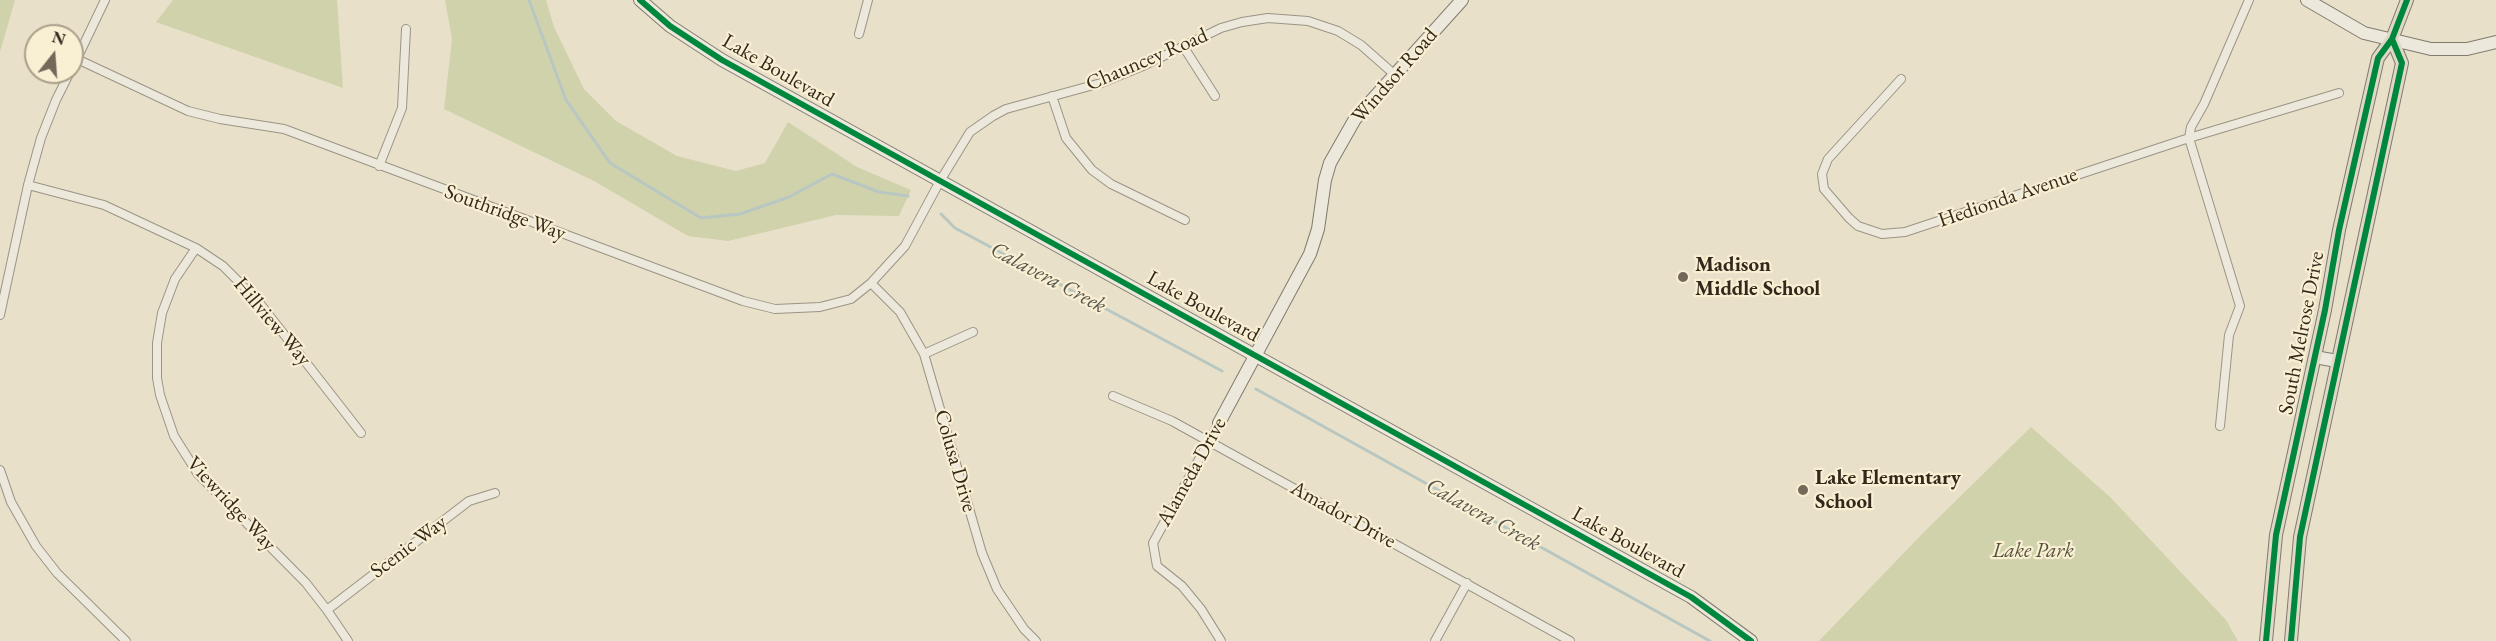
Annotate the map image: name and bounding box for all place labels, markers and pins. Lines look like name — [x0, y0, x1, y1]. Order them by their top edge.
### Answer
place label: Madison Middle School — [1695, 252, 1820, 302]
marker: Madison Middle School — [1676, 270, 1690, 284]
place label: Lake Elementary School — [1815, 465, 1961, 515]
marker: Lake Elementary School — [1796, 483, 1810, 497]

